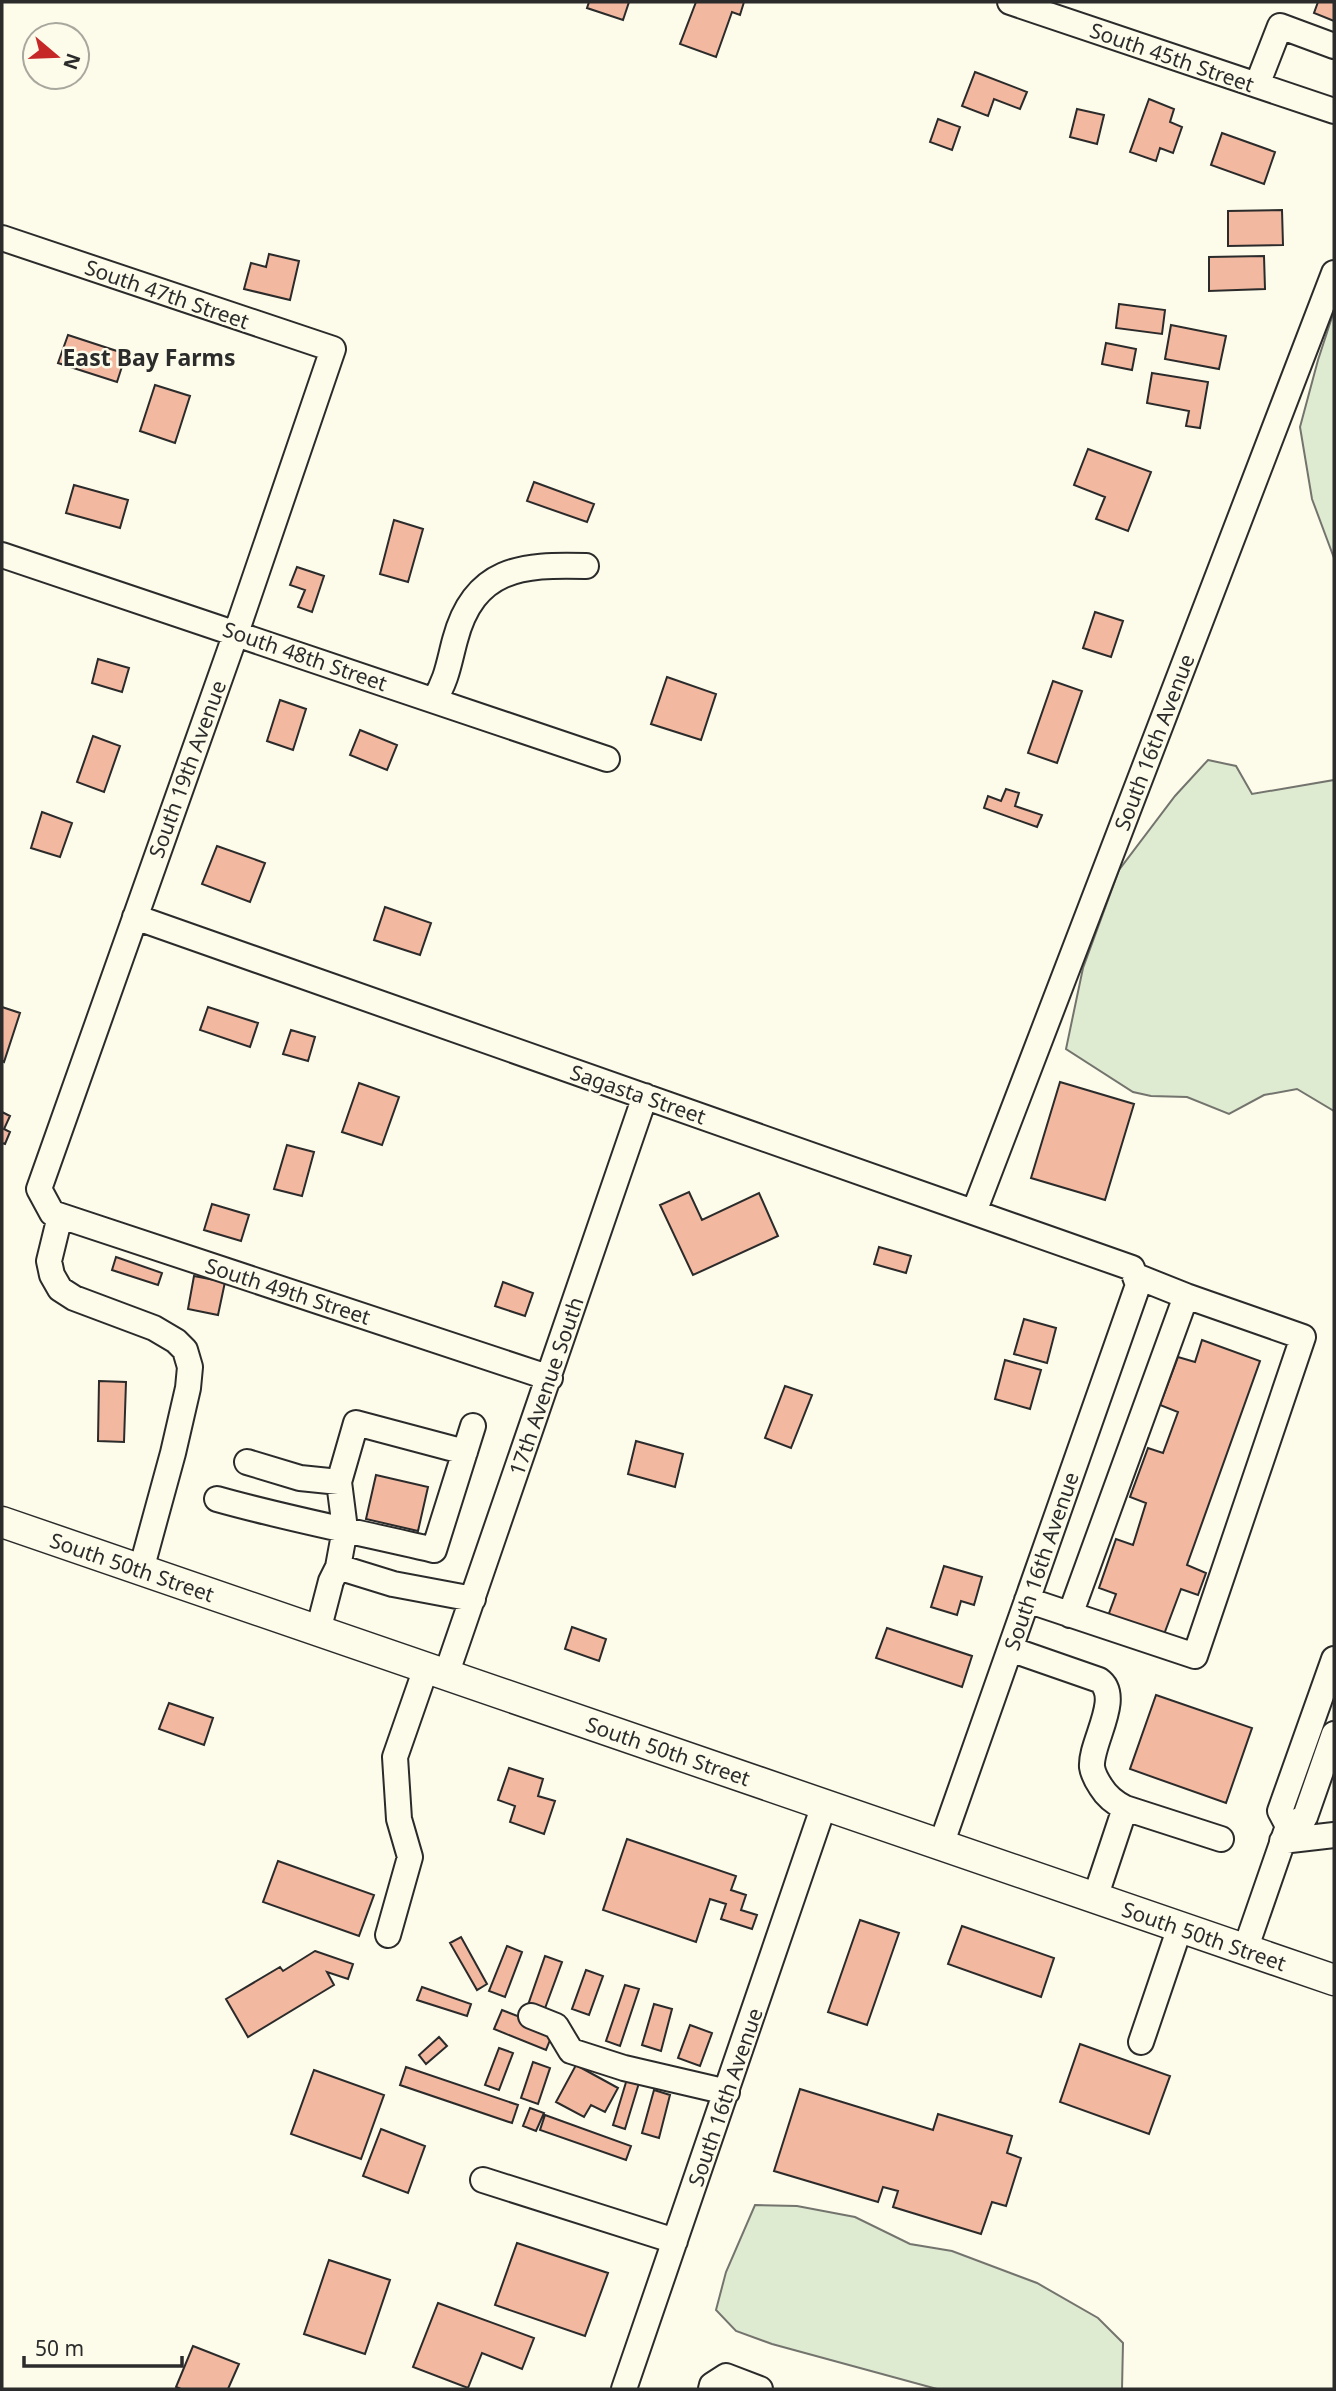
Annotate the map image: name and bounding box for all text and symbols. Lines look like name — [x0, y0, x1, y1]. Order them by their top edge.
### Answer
street label: South 45th Street — [1086, 16, 1258, 98]
north arrow — [21, 21, 91, 91]
text: N — [57, 50, 87, 73]
street label: South 47th Street — [81, 253, 253, 335]
district label: East Bay Farms — [62, 341, 236, 373]
street label: South 48th Street — [219, 615, 391, 697]
street label: South 16th Avenue — [1107, 650, 1201, 834]
street label: South 19th Avenue — [142, 676, 232, 862]
street label: Sagasta Street — [567, 1058, 710, 1130]
street label: South 49th Street — [202, 1251, 374, 1331]
street label: 17th Avenue South — [502, 1293, 590, 1479]
street label: South 16th Avenue — [997, 1468, 1085, 1654]
street label: South 50th Street — [46, 1526, 218, 1608]
street label: South 50th Street — [582, 1710, 754, 1792]
street label: South 50th Street — [1118, 1895, 1290, 1977]
street label: South 16th Avenue — [681, 2004, 769, 2190]
scale bar — [24, 2324, 182, 2368]
text: 50 m — [35, 2334, 84, 2362]

